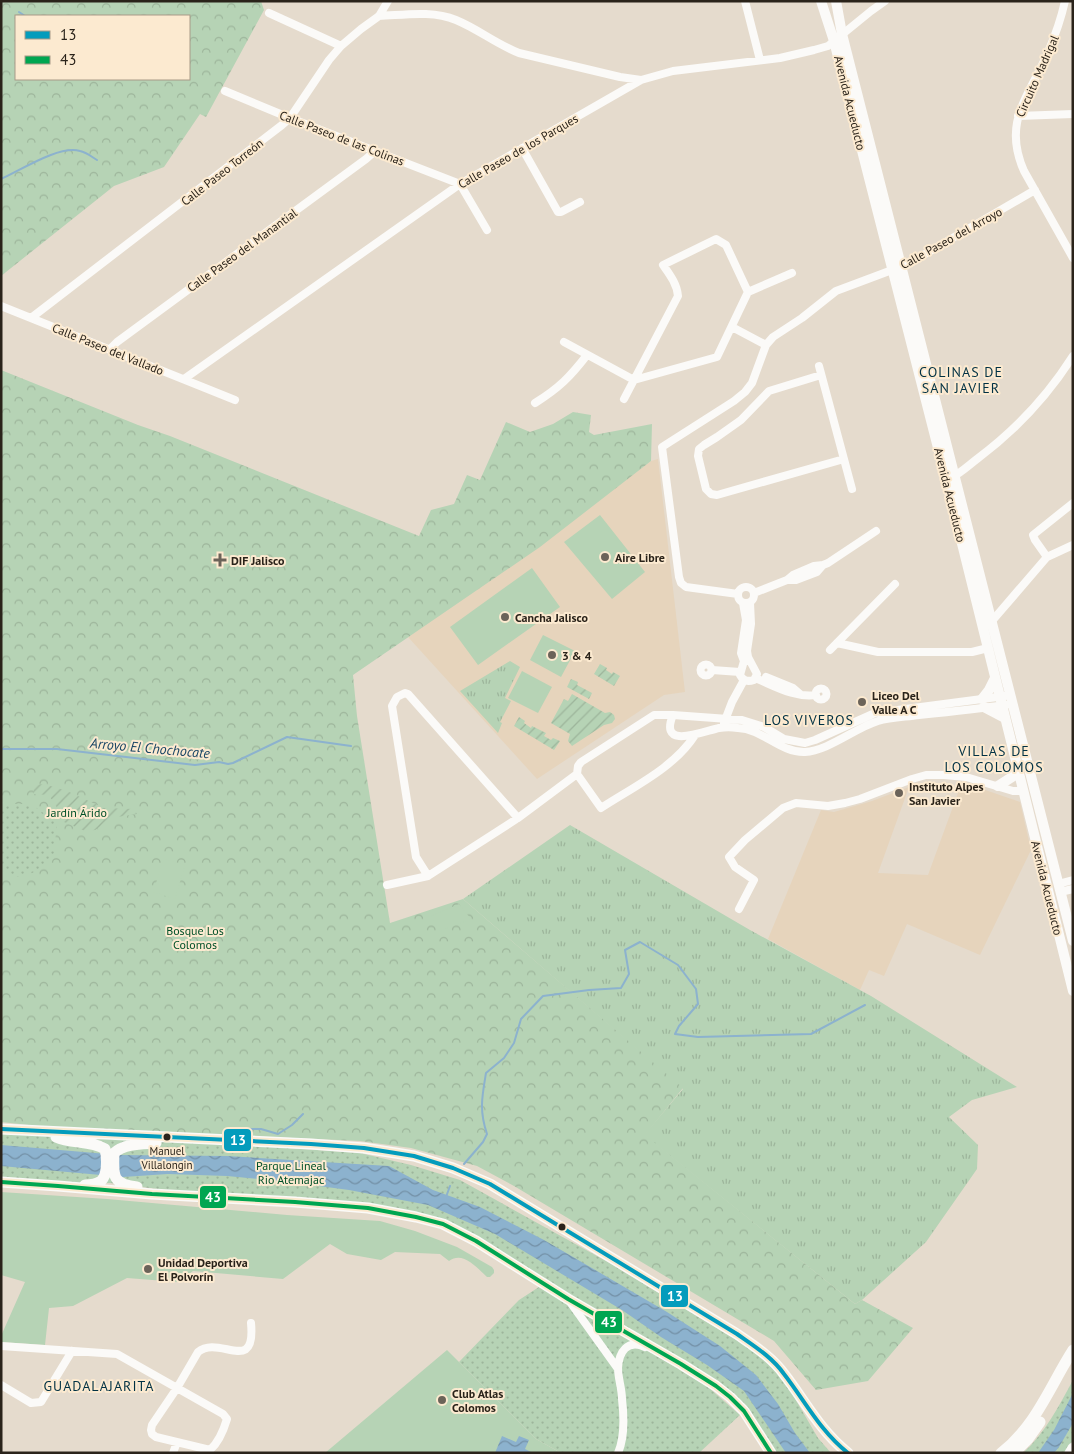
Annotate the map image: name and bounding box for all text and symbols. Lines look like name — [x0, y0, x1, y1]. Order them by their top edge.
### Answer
legend — [15, 15, 190, 80]
text: 13 — [60, 25, 76, 44]
street label: Circuito Madrigal — [1012, 32, 1062, 119]
text: 43 — [60, 50, 76, 69]
street label: Avenida Acueducto — [831, 54, 869, 152]
street label: Calle Paseo de las Colinas — [277, 107, 407, 169]
street label: Calle Paseo de los Parques — [455, 110, 581, 192]
street label: Calle Paseo Torreón — [178, 135, 266, 209]
street label: Calle Paseo del Arroyo — [897, 204, 1005, 272]
street label: Calle Paseo del Manantial — [184, 205, 300, 295]
street label: Calle Paseo del Vallado — [50, 320, 166, 378]
district label: COLINAS DE SAN JAVIER — [919, 363, 1003, 397]
street label: Avenida Acueducto — [931, 446, 969, 544]
place label: Aire Libre — [615, 550, 665, 565]
marker: Aire Libre — [599, 551, 611, 563]
marker: DIF Jalisco — [213, 553, 227, 567]
place label: DIF Jalisco — [231, 553, 285, 568]
place label: Cancha Jalisco — [515, 610, 589, 625]
marker: Cancha Jalisco — [499, 611, 511, 623]
place label: 3 & 4 — [562, 648, 592, 663]
marker: 3 & 4 — [546, 649, 558, 661]
place label: Liceo Del Valle A C — [871, 688, 920, 717]
marker: Liceo Del Valle A C — [856, 696, 868, 708]
district label: LOS VIVEROS — [764, 711, 854, 729]
water label: Arroyo El Chochocate — [88, 734, 211, 762]
district label: VILLAS DE LOS COLOMOS — [944, 742, 1044, 776]
place label: Instituto Alpes San Javier — [909, 779, 984, 808]
marker: Instituto Alpes San Javier — [893, 787, 905, 799]
park label: Jardín Árido — [46, 805, 107, 820]
street label: Avenida Acueducto — [1028, 839, 1066, 937]
park label: Bosque Los Colomos — [166, 923, 224, 952]
line badge: 13 — [223, 1128, 252, 1152]
text: 13 — [230, 1131, 246, 1149]
marker: Manuel Villalongin — [162, 1132, 172, 1142]
place label: Manuel Villalongin — [140, 1144, 193, 1172]
park label: Parque Lineal Rio Atemajac — [256, 1158, 327, 1187]
line badge: 43 — [199, 1185, 227, 1209]
text: 43 — [205, 1188, 221, 1206]
unlabelled marker — [557, 1222, 567, 1232]
place label: Unidad Deportiva El Polvorín — [158, 1255, 248, 1284]
marker: Unidad Deportiva El Polvorín — [142, 1263, 154, 1275]
line badge: 13 — [660, 1284, 689, 1308]
text: 13 — [667, 1287, 683, 1305]
line badge: 43 — [594, 1310, 623, 1334]
text: 43 — [601, 1313, 617, 1331]
district label: GUADALAJARITA — [43, 1377, 155, 1395]
place label: Club Atlas Colomos — [452, 1386, 503, 1415]
marker: Club Atlas Colomos — [436, 1394, 448, 1406]

